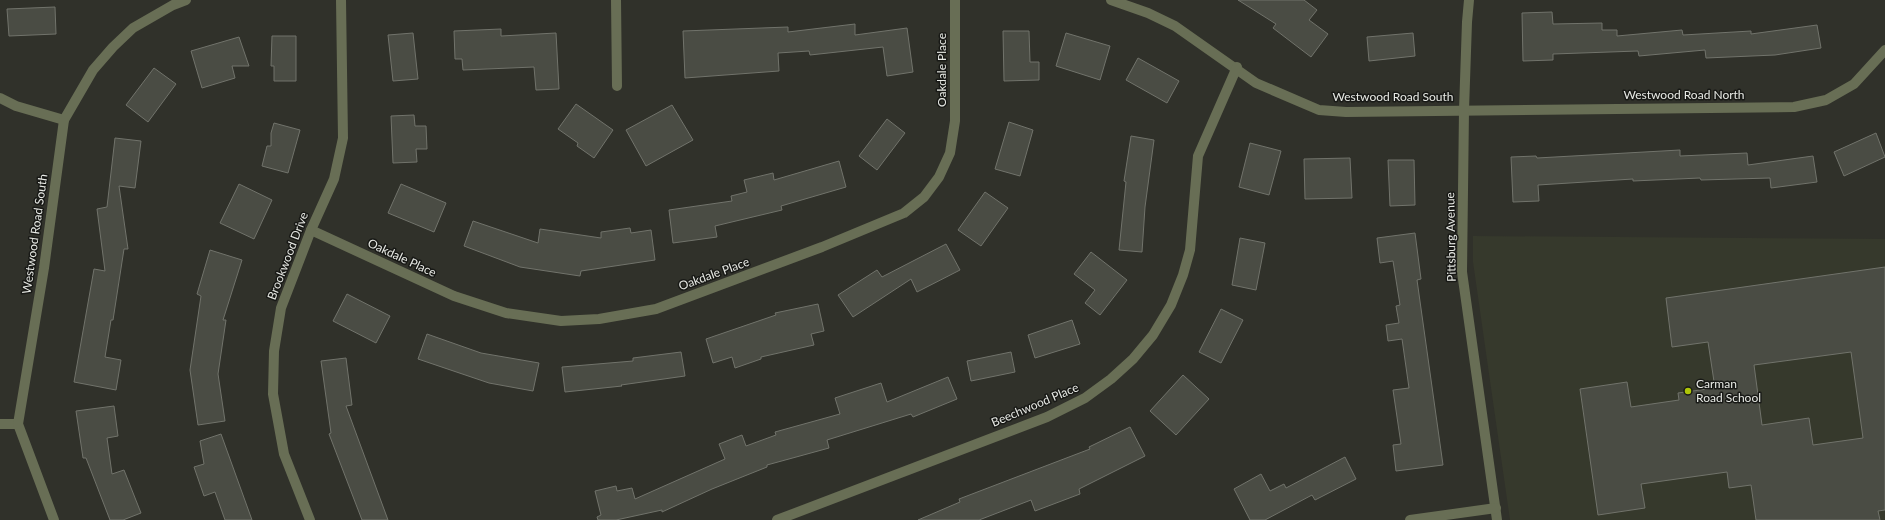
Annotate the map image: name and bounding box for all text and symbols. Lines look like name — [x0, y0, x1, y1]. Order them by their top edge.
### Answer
street label: Oakdale Place — [934, 33, 949, 107]
street label: Westwood Road North — [1623, 87, 1745, 102]
street label: Westwood Road South — [1333, 89, 1453, 104]
street label: Westwood Road South — [19, 173, 50, 295]
street label: Pittsburg Avenue — [1442, 192, 1459, 282]
street label: Brookwood Drive — [264, 210, 311, 302]
street label: Oakdale Place — [365, 235, 439, 280]
street label: Oakdale Place — [676, 254, 751, 293]
place label: Carman Road School — [1696, 376, 1761, 405]
street label: Beechwood Place — [989, 379, 1081, 430]
marker: Carman Road School — [1683, 386, 1693, 396]

